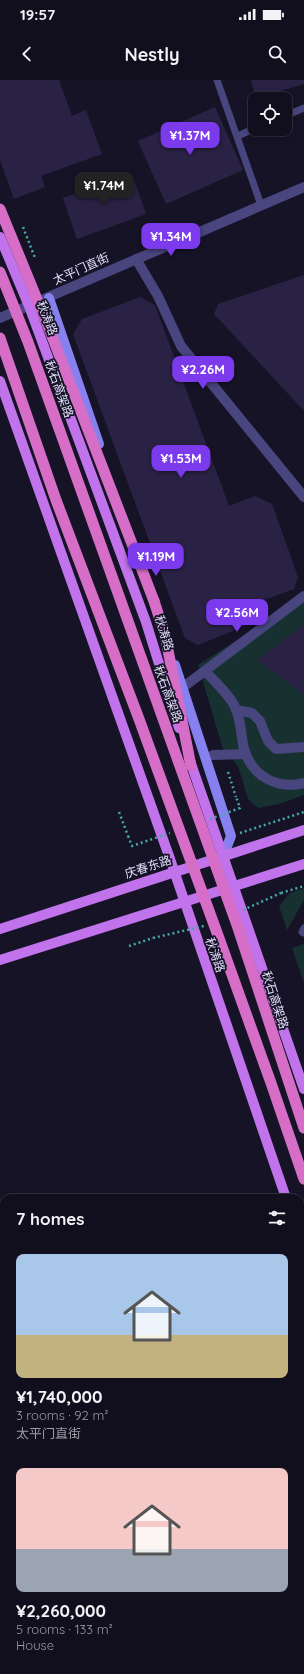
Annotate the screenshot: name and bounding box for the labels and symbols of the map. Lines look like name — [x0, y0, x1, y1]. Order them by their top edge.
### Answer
pin: ¥1.37M — [157, 122, 223, 156]
pin: ¥1.74M — [71, 172, 137, 206]
pin: ¥1.34M — [138, 223, 204, 257]
street label: 太平门直街 — [50, 249, 111, 288]
street label: 秋涛路 — [34, 298, 61, 337]
pin: ¥2.26M — [170, 356, 236, 390]
street label: 秋石高架路 — [42, 358, 77, 420]
pin: ¥1.53M — [148, 445, 214, 479]
pin: ¥1.19M — [123, 543, 189, 577]
pin: ¥2.56M — [204, 599, 270, 633]
street label: 秋涛路 — [152, 613, 177, 652]
street label: 秋石高架路 — [151, 663, 186, 725]
street label: 庆春东路 — [123, 852, 173, 881]
street label: 秋涛路 — [203, 935, 228, 974]
street label: 秋石高架路 — [259, 969, 292, 1031]

